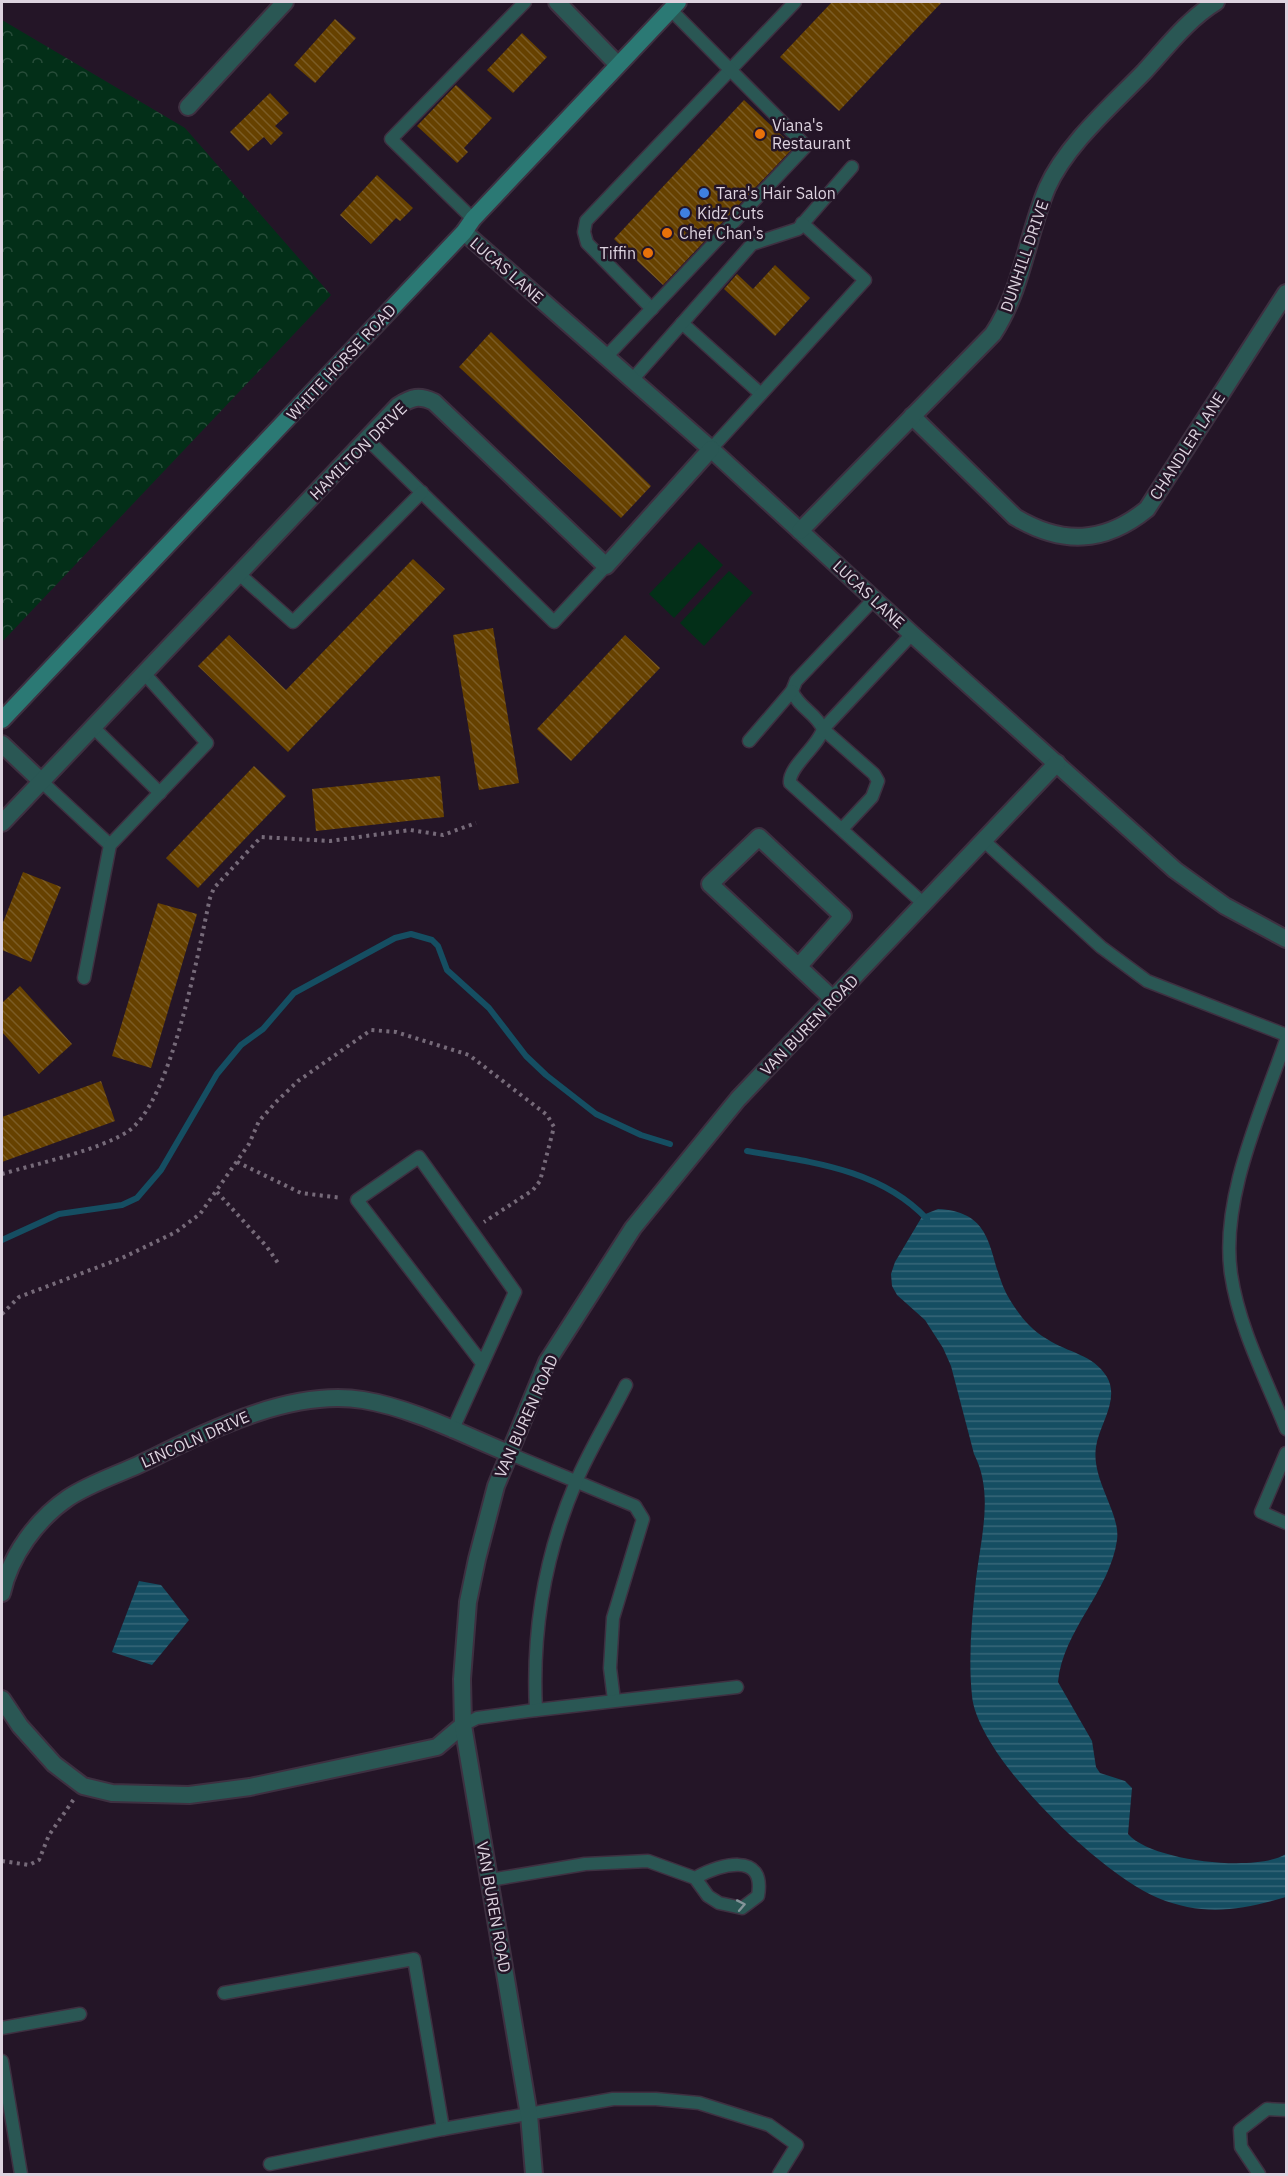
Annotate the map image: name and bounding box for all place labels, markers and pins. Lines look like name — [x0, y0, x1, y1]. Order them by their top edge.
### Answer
place label: Viana's Restaurant — [772, 115, 851, 153]
marker: Viana's Restaurant — [753, 127, 767, 141]
place label: Tara's Hair Salon — [716, 183, 836, 203]
marker: Tara's Hair Salon — [697, 186, 711, 200]
place label: Kidz Cuts — [697, 203, 764, 223]
marker: Kidz Cuts — [678, 206, 692, 220]
place label: Chef Chan's — [679, 223, 764, 243]
marker: Chef Chan's — [660, 226, 674, 240]
place label: Tiffin — [600, 243, 636, 263]
marker: Tiffin — [641, 246, 655, 260]

